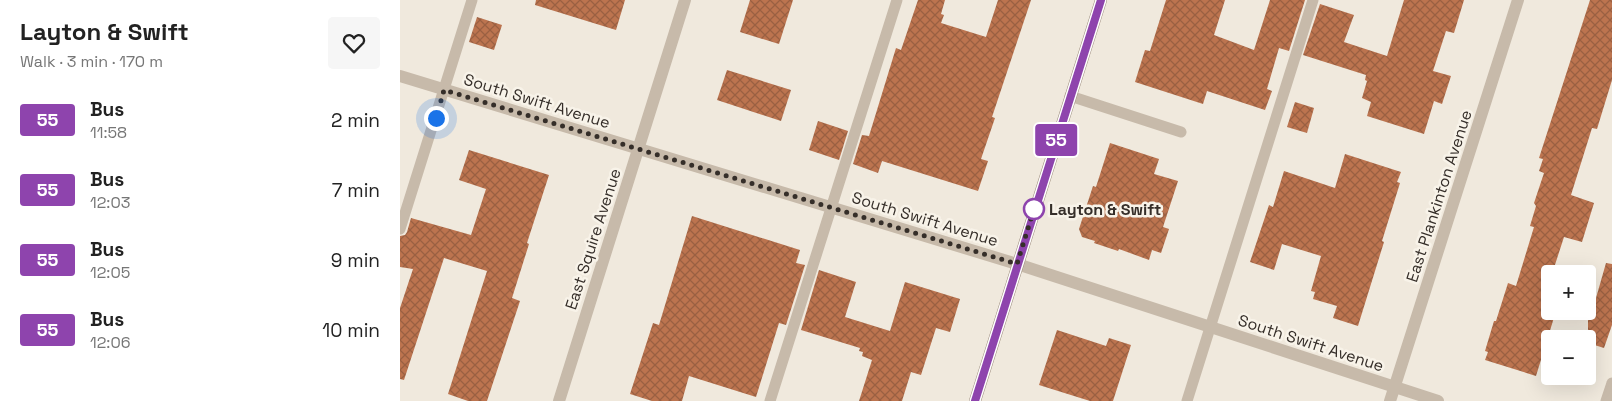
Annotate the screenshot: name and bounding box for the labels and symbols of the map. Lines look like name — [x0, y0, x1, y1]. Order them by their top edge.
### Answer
street label: South Swift Avenue — [461, 69, 613, 133]
your location — [424, 106, 449, 131]
street label: East Plankinton Avenue — [1401, 107, 1477, 285]
line badge: 55 — [1034, 124, 1078, 156]
street label: East Squire Avenue — [560, 166, 626, 312]
street label: South Swift Avenue — [849, 187, 1001, 251]
marker: Layton & Swift — [1023, 198, 1045, 220]
place label: Layton & Swift — [1049, 199, 1161, 220]
street label: South Swift Avenue — [1236, 310, 1386, 376]

